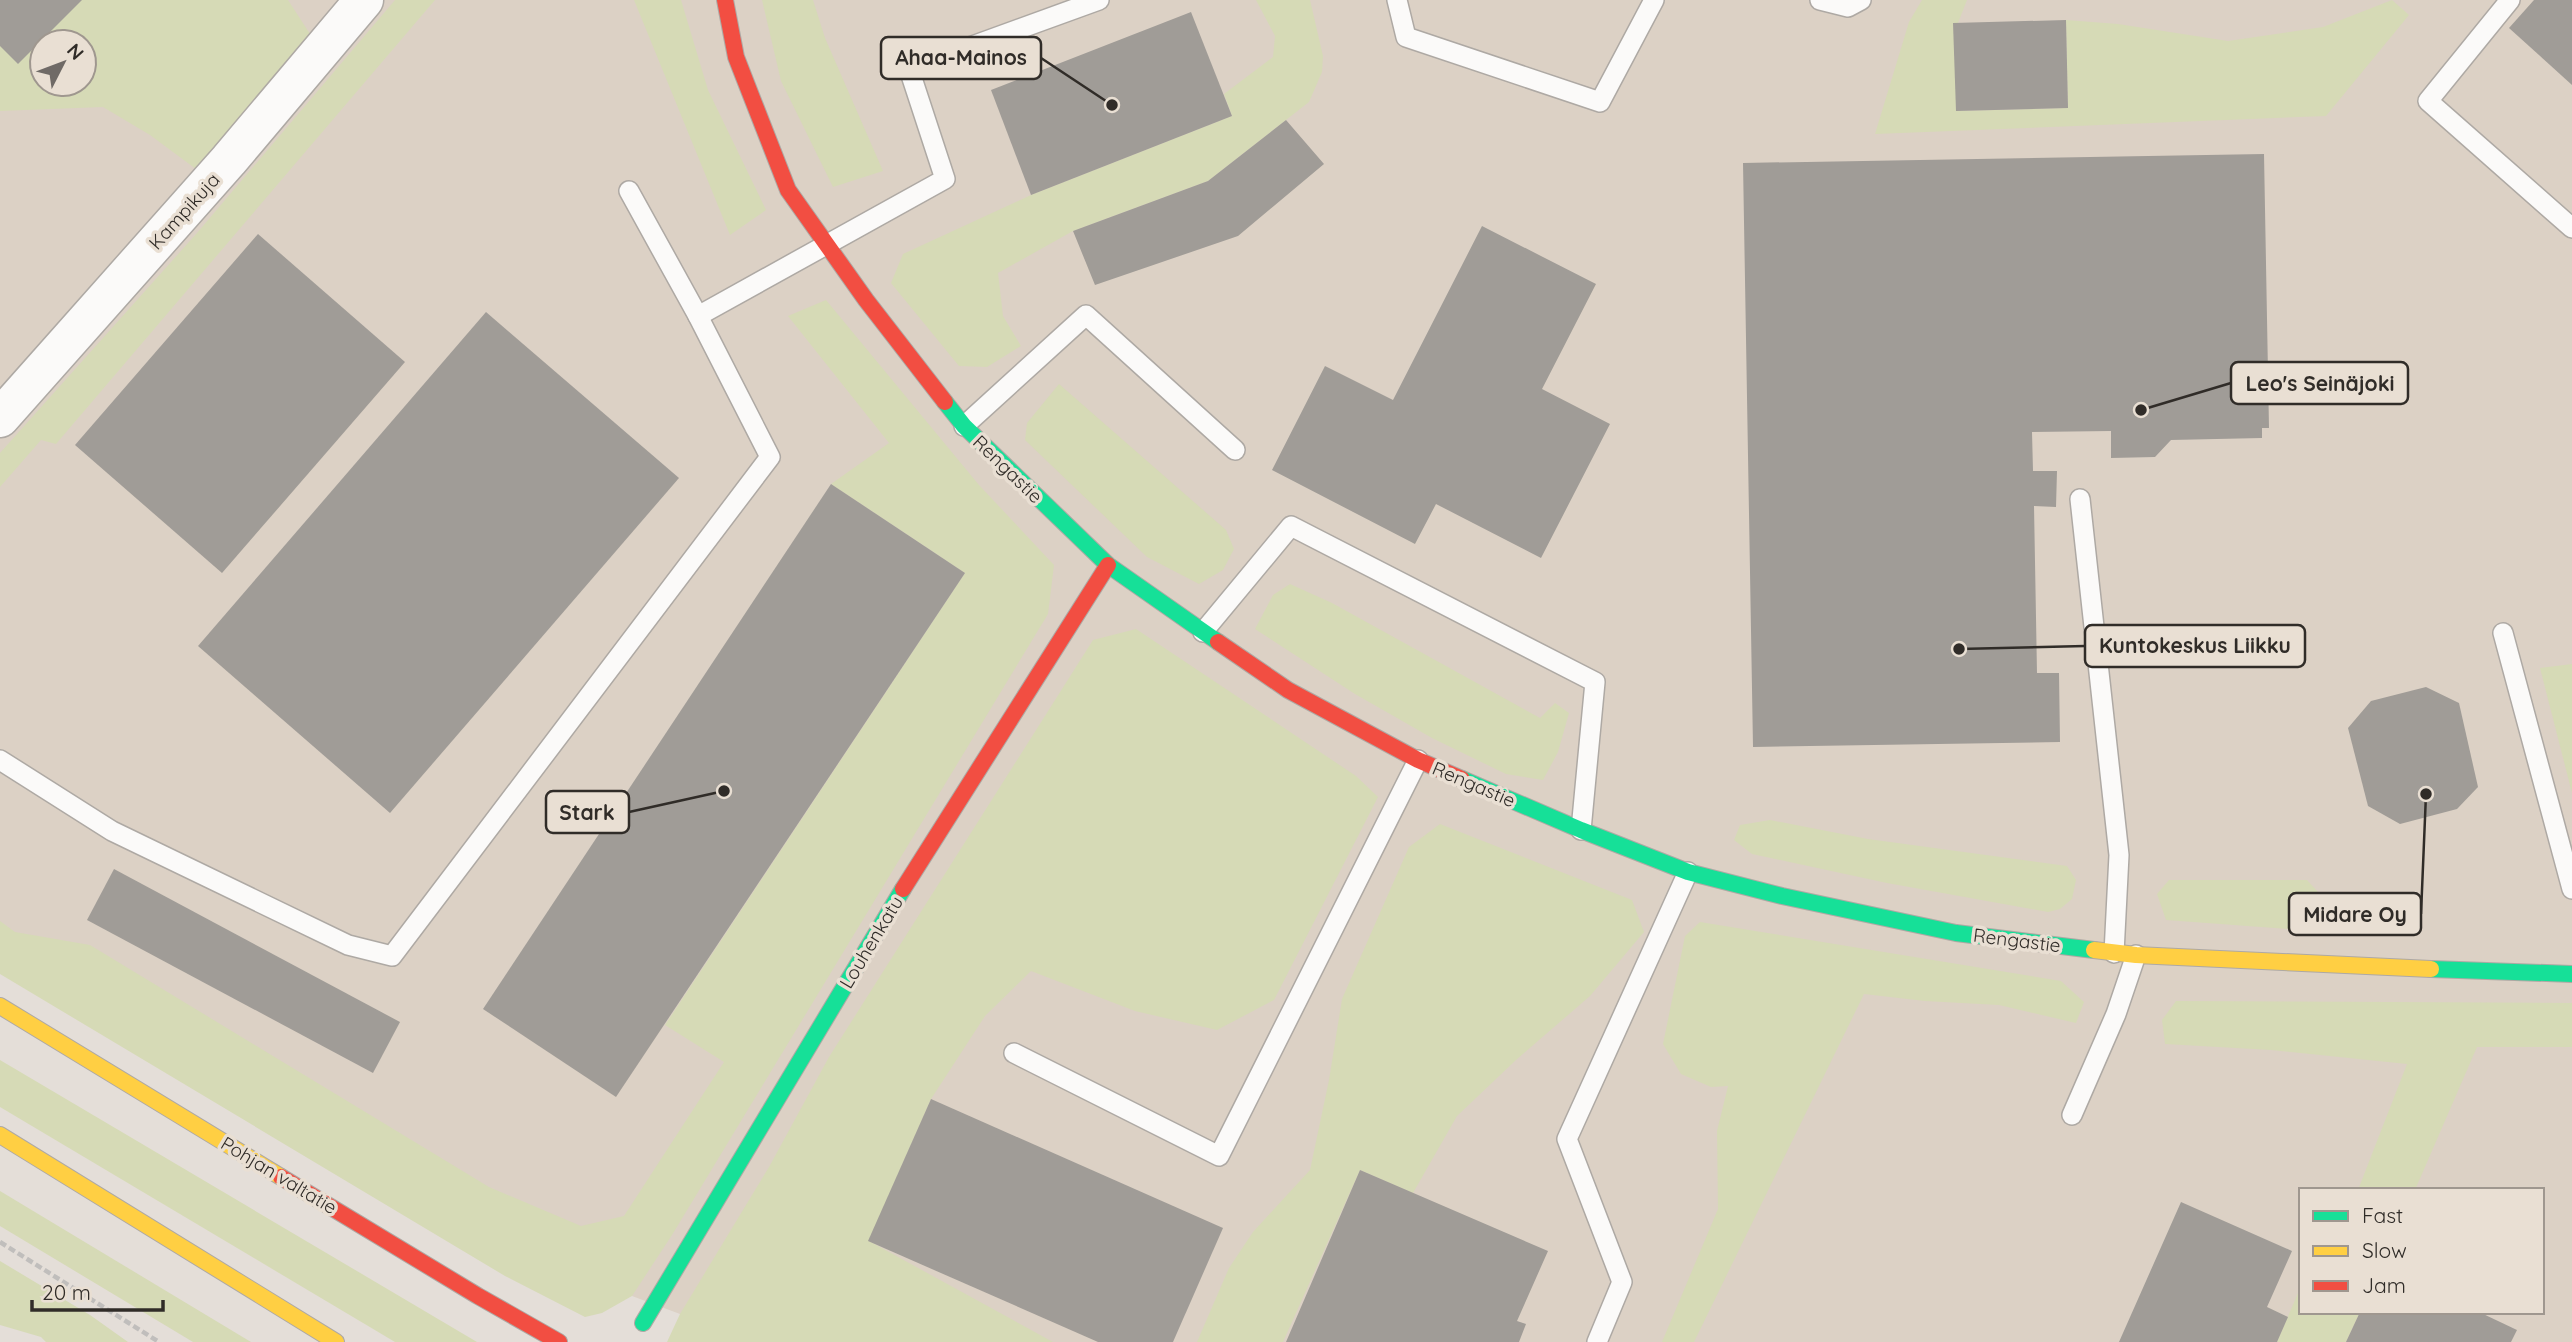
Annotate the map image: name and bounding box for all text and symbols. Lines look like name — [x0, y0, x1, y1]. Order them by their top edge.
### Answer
north arrow — [28, 28, 98, 98]
callout: Ahaa-Mainos — [881, 37, 1041, 79]
text: N — [62, 38, 89, 65]
text: Ahaa-Mainos — [895, 44, 1027, 70]
street label: Kampikuja — [143, 168, 225, 254]
callout: Leo's Seinäjoki — [2231, 362, 2408, 404]
text: Leo's Seinäjoki — [2245, 370, 2395, 396]
street label: Rengastie — [968, 430, 1048, 508]
callout: Kuntokeskus Liikku — [2085, 625, 2305, 667]
text: Kuntokeskus Liikku — [2099, 632, 2291, 658]
street label: Rengastie — [1429, 756, 1519, 812]
callout: Stark — [546, 791, 629, 833]
text: Stark — [559, 799, 615, 825]
street label: Louhenkatu — [834, 891, 908, 993]
callout: Midare Oy — [2289, 893, 2421, 935]
text: Midare Oy — [2303, 901, 2407, 927]
street label: Rengastie — [1972, 923, 2062, 957]
street label: Pohjan valtatie — [217, 1131, 341, 1219]
legend — [2299, 1188, 2544, 1314]
text: Fast — [2362, 1202, 2403, 1228]
text: Slow — [2362, 1237, 2407, 1263]
scale bar — [32, 1268, 163, 1312]
text: Jam — [2362, 1272, 2406, 1298]
text: 20 m — [42, 1279, 91, 1305]

